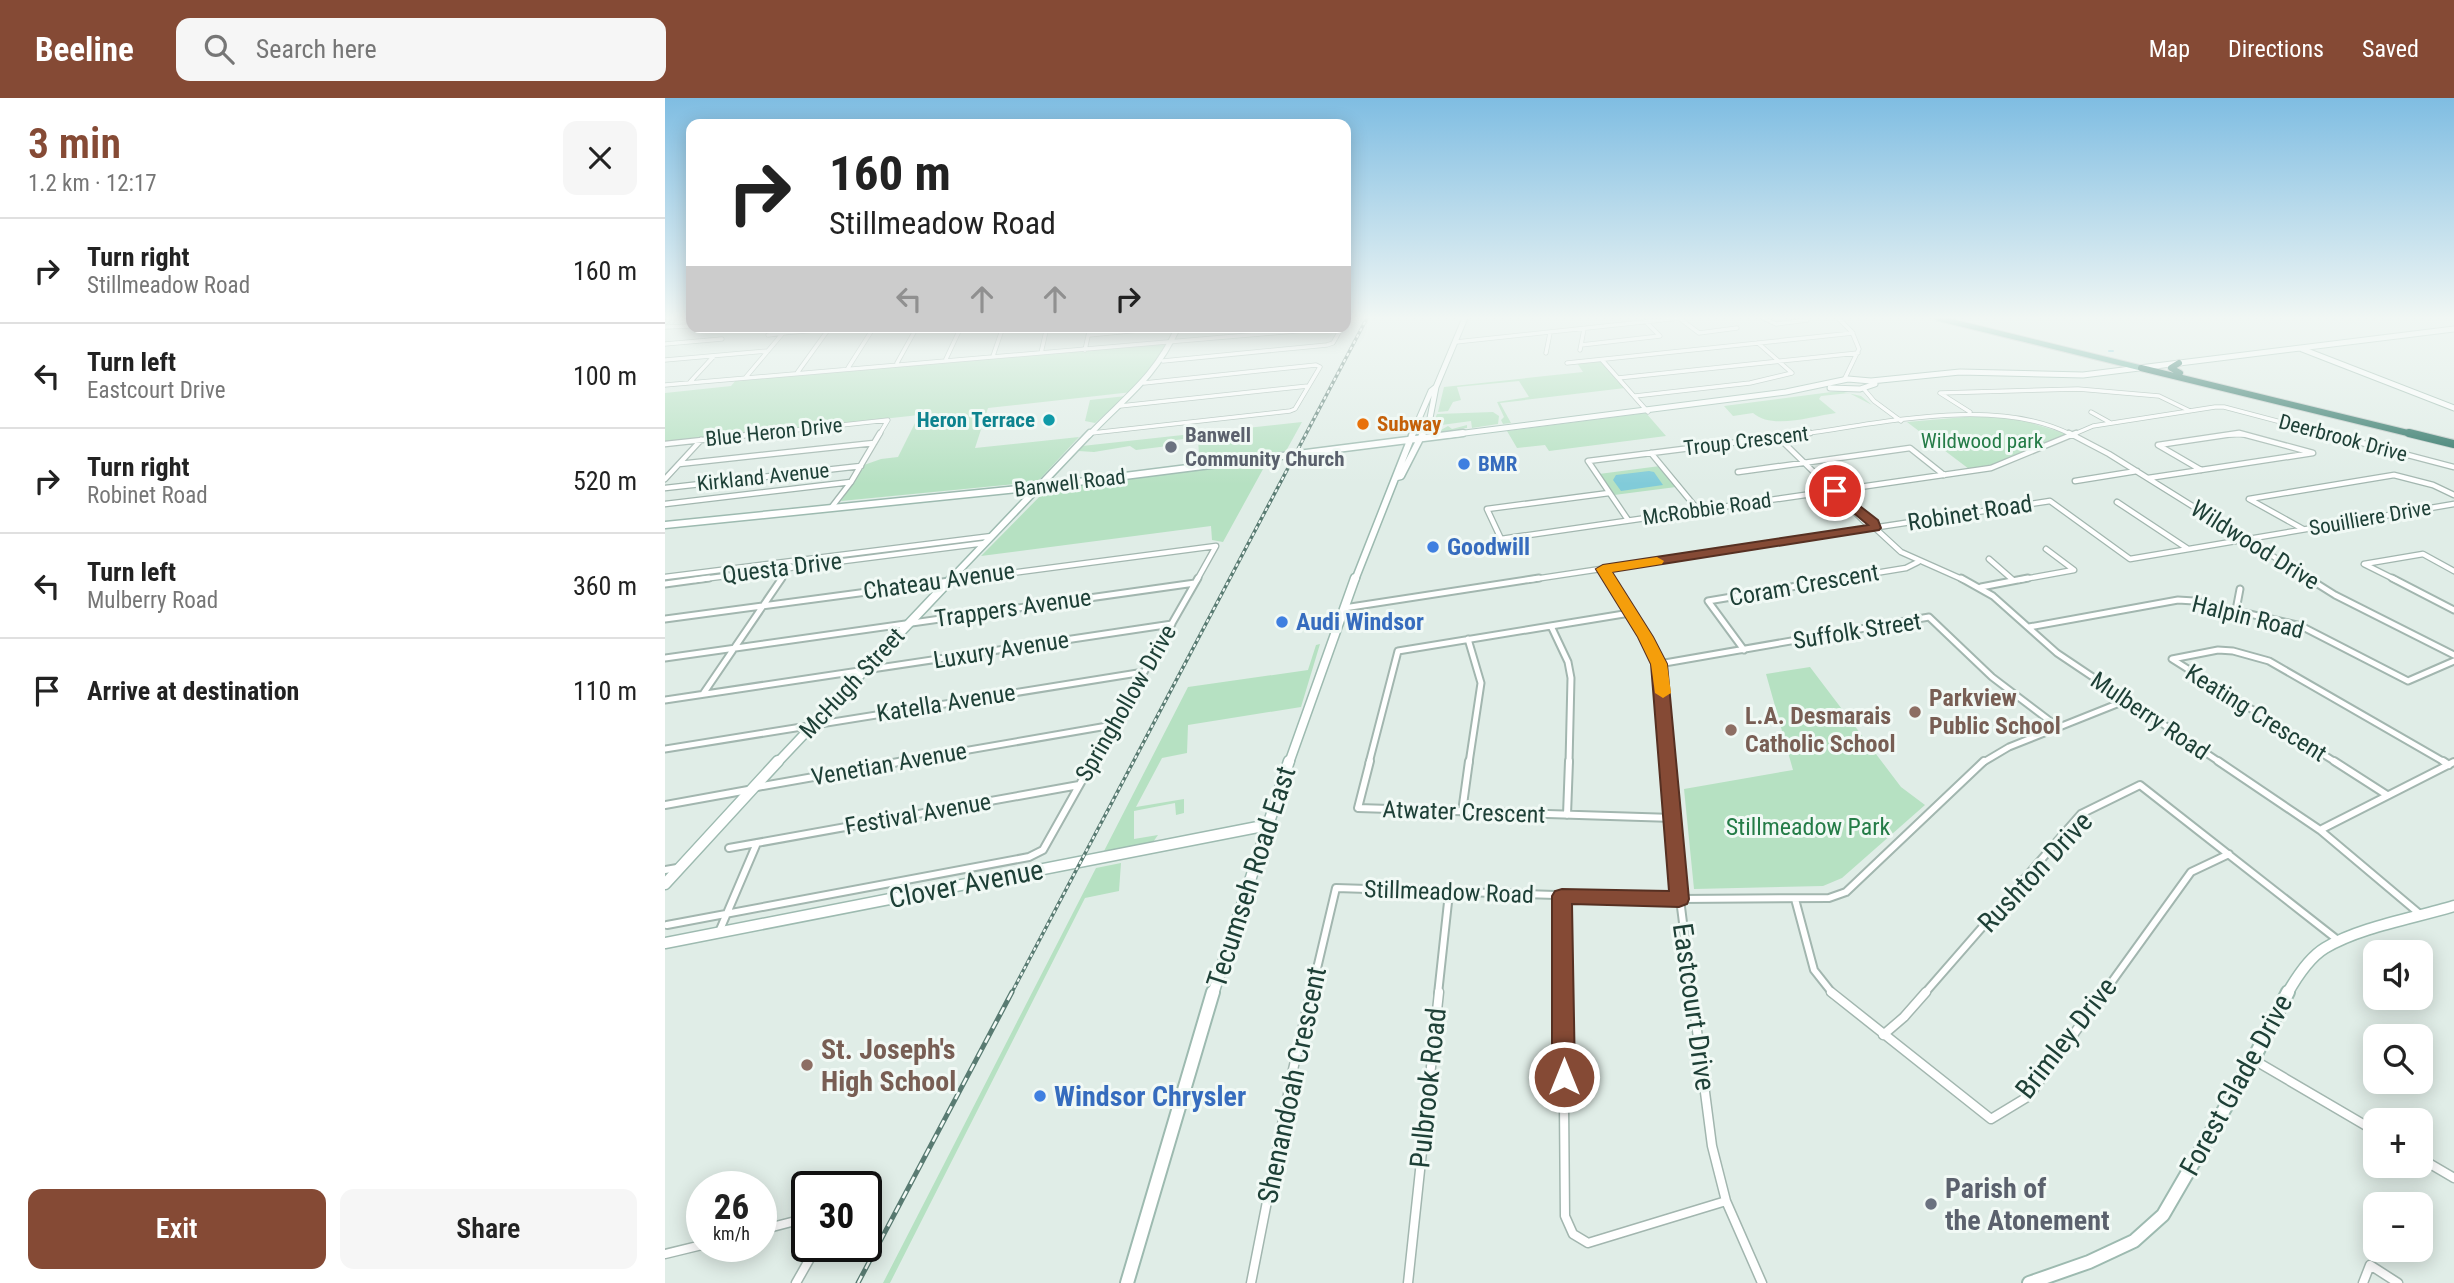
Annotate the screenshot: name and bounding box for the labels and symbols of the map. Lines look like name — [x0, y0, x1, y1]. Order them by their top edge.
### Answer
place label: Heron Terrace — [917, 408, 1035, 432]
street label: Deerbrook Drive — [2276, 409, 2410, 467]
marker: Heron Terrace — [1041, 412, 1057, 428]
place label: Subway — [1377, 412, 1442, 436]
street label: Blue Heron Drive — [704, 413, 844, 451]
marker: Subway — [1355, 416, 1371, 432]
street label: Troup Crescent — [1682, 421, 1810, 461]
place label: Banwell Community Church — [1185, 423, 1345, 471]
park label: Wildwood park — [1921, 429, 2044, 453]
marker: Banwell Community Church — [1163, 439, 1179, 455]
place label: BMR — [1478, 452, 1518, 476]
marker: BMR — [1456, 456, 1472, 472]
street label: Kirkland Avenue — [696, 458, 830, 496]
pin — [1805, 461, 1865, 521]
street label: Banwell Road — [1013, 464, 1127, 502]
street label: McRobbie Road — [1641, 488, 1773, 530]
street label: Robinet Road — [1906, 489, 2034, 537]
street label: Wildwood Drive — [2186, 494, 2324, 596]
street label: Souilliere Drive — [2307, 495, 2433, 541]
place label: Goodwill — [1447, 533, 1530, 561]
marker: Goodwill — [1425, 539, 1441, 555]
street label: Questa Drive — [721, 547, 843, 589]
street label: Chateau Avenue — [861, 557, 1017, 605]
street label: Coram Crescent — [1727, 558, 1881, 612]
street label: Trappers Avenue — [933, 583, 1093, 633]
street label: Halpin Road — [2189, 590, 2307, 644]
street label: Suffolk Street — [1791, 607, 1923, 655]
place label: Audi Windsor — [1296, 608, 1424, 636]
marker: Audi Windsor — [1274, 614, 1290, 630]
street label: Springhollow Drive — [1070, 620, 1182, 786]
street label: McHugh Street — [794, 622, 910, 744]
street label: Luxury Avenue — [931, 625, 1071, 675]
street label: Keating Crescent — [2180, 658, 2332, 768]
street label: Mulberry Road — [2085, 666, 2215, 766]
street label: Katella Avenue — [875, 678, 1017, 728]
place label: Parkview Public School — [1929, 684, 2061, 740]
place label: L.A. Desmarais Catholic School — [1745, 702, 1896, 758]
marker: Parkview Public School — [1907, 704, 1923, 720]
marker: L.A. Desmarais Catholic School — [1723, 722, 1739, 738]
street label: Venetian Avenue — [809, 737, 969, 791]
street label: Tecumseh Road East — [1200, 762, 1302, 992]
street label: Festival Avenue — [843, 787, 993, 841]
street label: Atwater Crescent — [1382, 795, 1546, 829]
street label: Rushton Drive — [1971, 805, 2099, 939]
park label: Stillmeadow Park — [1726, 813, 1891, 841]
street label: Clover Avenue — [886, 853, 1046, 915]
street label: Stillmeadow Road — [1363, 875, 1535, 909]
street label: Eastcourt Drive — [1666, 921, 1722, 1093]
street label: Shenandoah Crescent — [1251, 964, 1333, 1206]
street label: Brimley Drive — [2008, 971, 2124, 1105]
street label: Forest Glade Drive — [2173, 989, 2299, 1181]
street label: Pulbrook Road — [1403, 1006, 1453, 1170]
place label: St. Joseph's High School — [821, 1033, 956, 1098]
position arrow — [1527, 1040, 1601, 1114]
marker: St. Joseph's High School — [799, 1057, 815, 1073]
place label: Windsor Chrysler — [1054, 1080, 1246, 1113]
marker: Windsor Chrysler — [1032, 1088, 1048, 1104]
speed limit sign: 30 — [791, 1171, 882, 1262]
place label: Parish of the Atonement — [1945, 1172, 2110, 1237]
marker: Parish of the Atonement — [1923, 1196, 1939, 1212]

